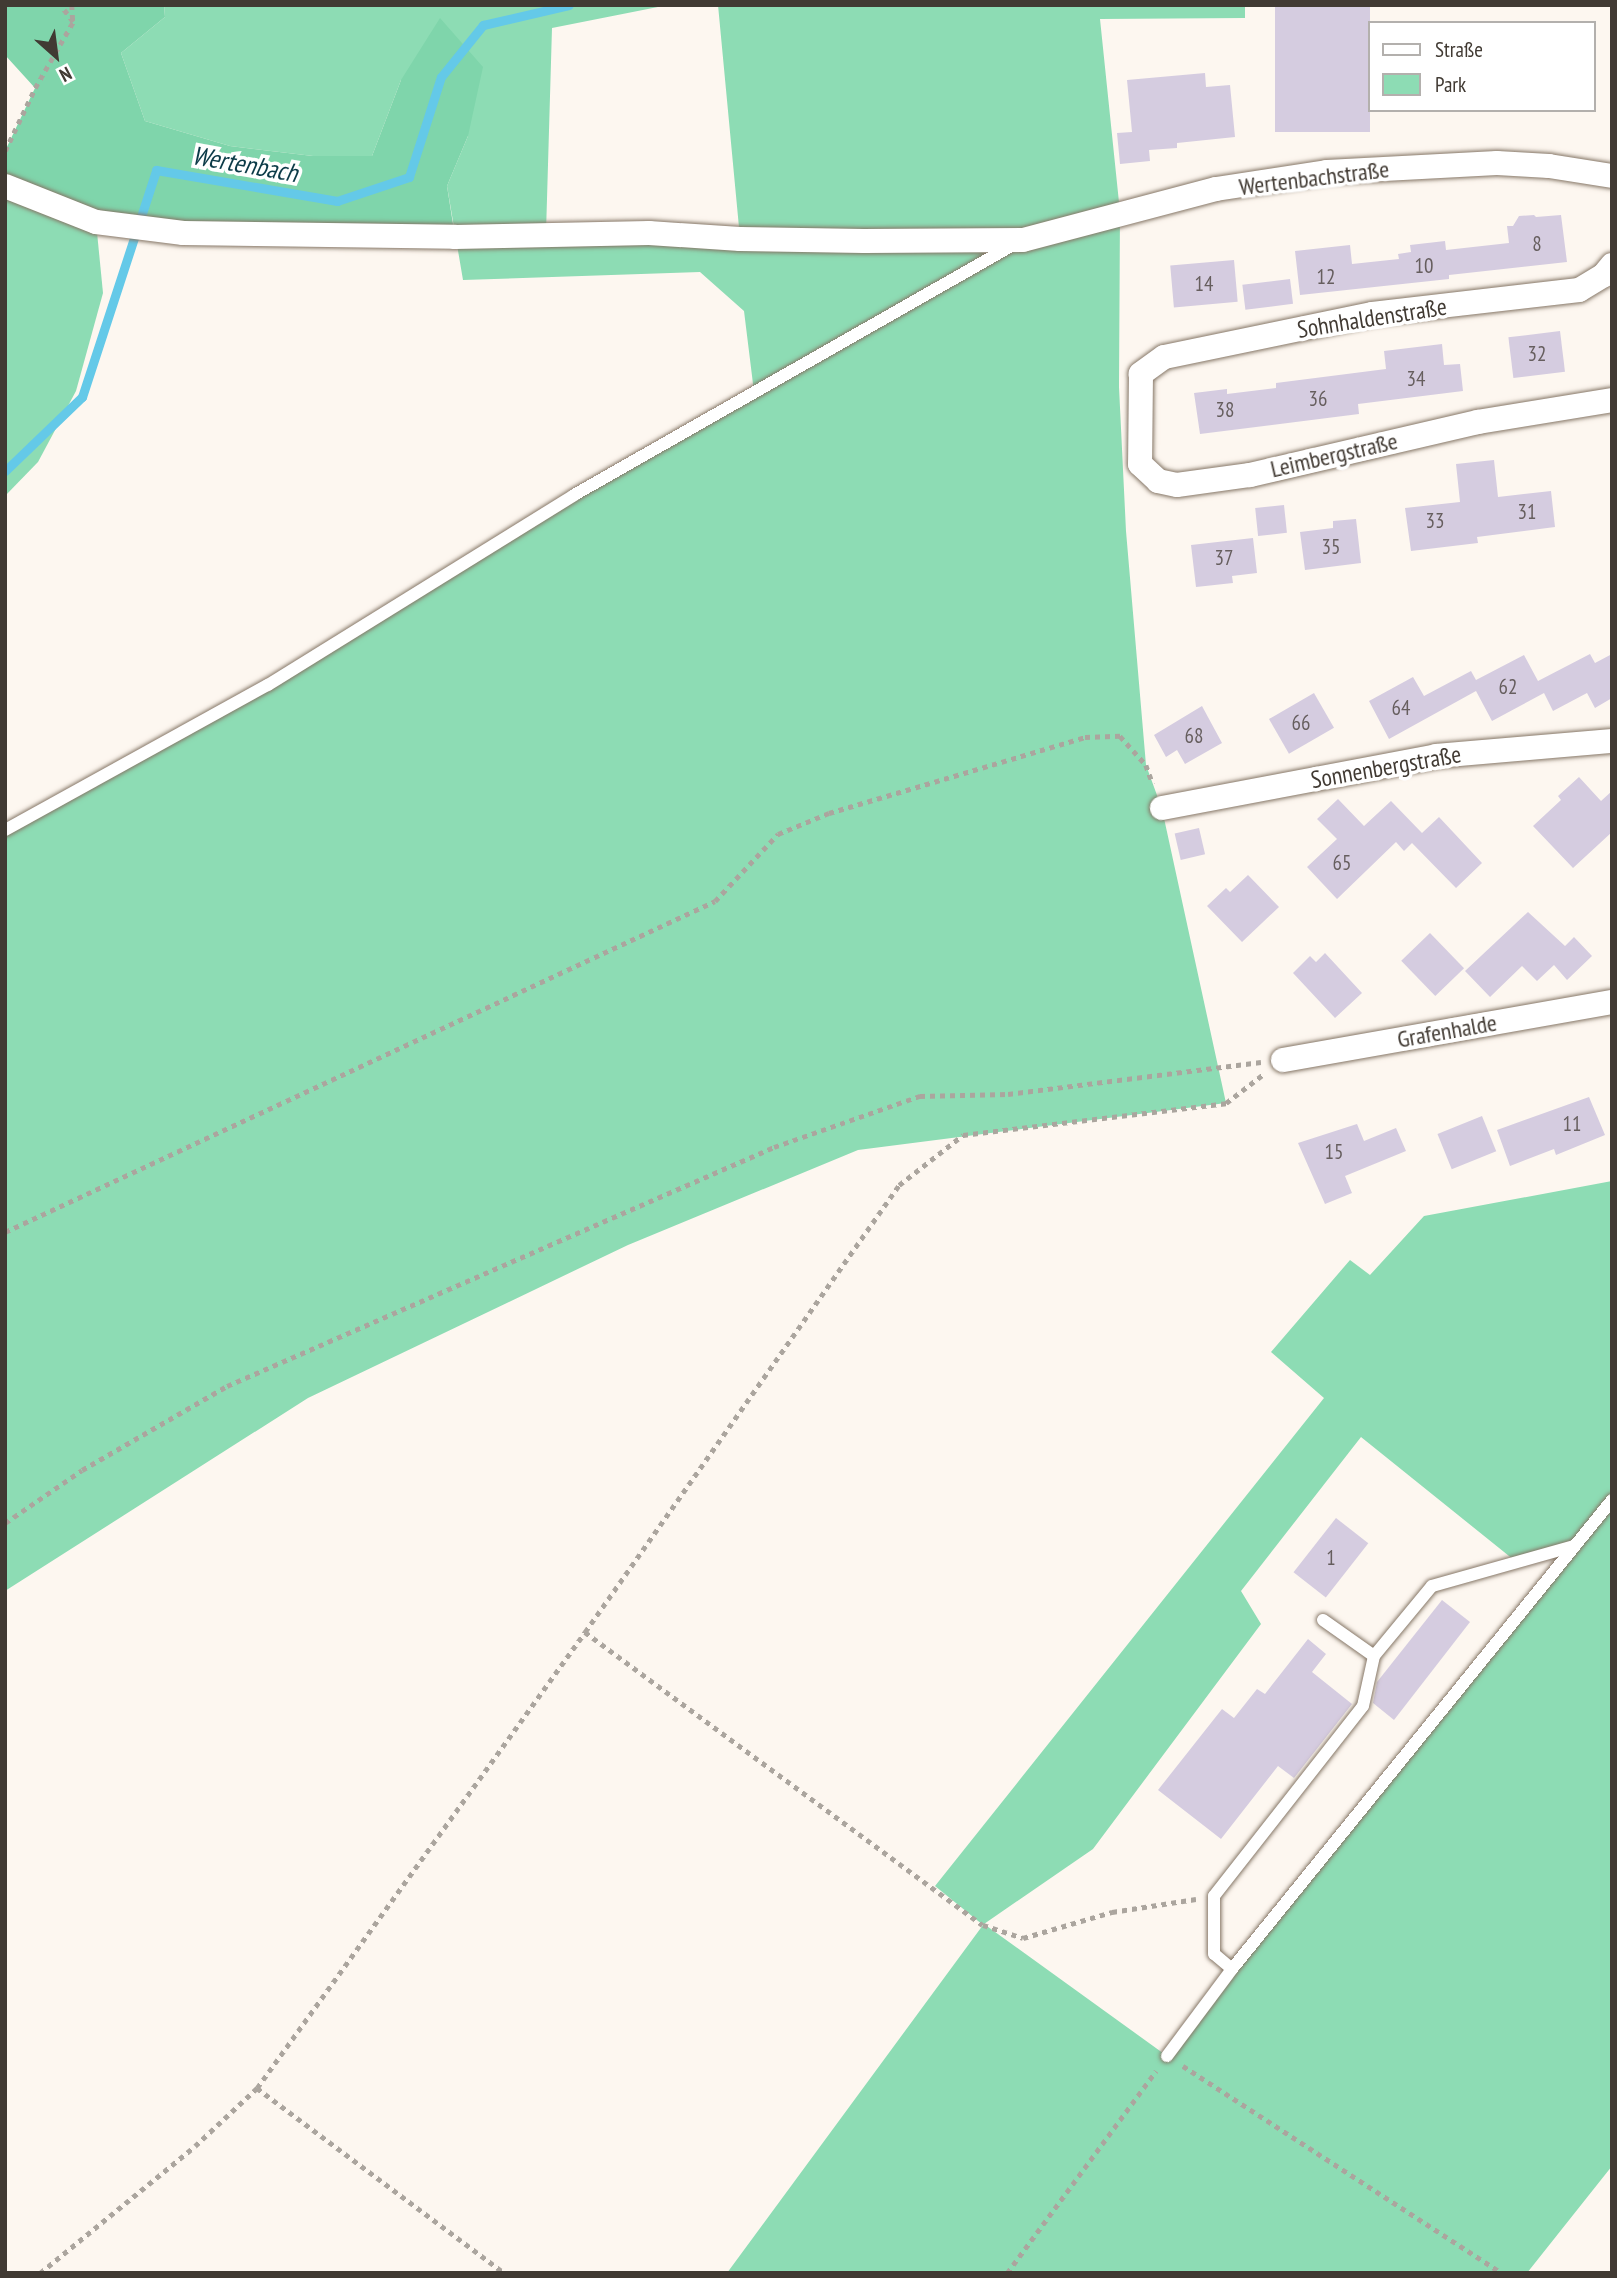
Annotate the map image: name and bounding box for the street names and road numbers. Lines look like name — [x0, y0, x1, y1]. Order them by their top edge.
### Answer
street label: Wertenbachstraße — [1237, 155, 1391, 201]
street label: Sohnhaldenstraße — [1295, 292, 1449, 344]
street label: Leimbergstraße — [1268, 426, 1400, 484]
street label: Sonnenbergstraße — [1309, 740, 1463, 794]
street label: Grafenhalde — [1395, 1008, 1499, 1054]

